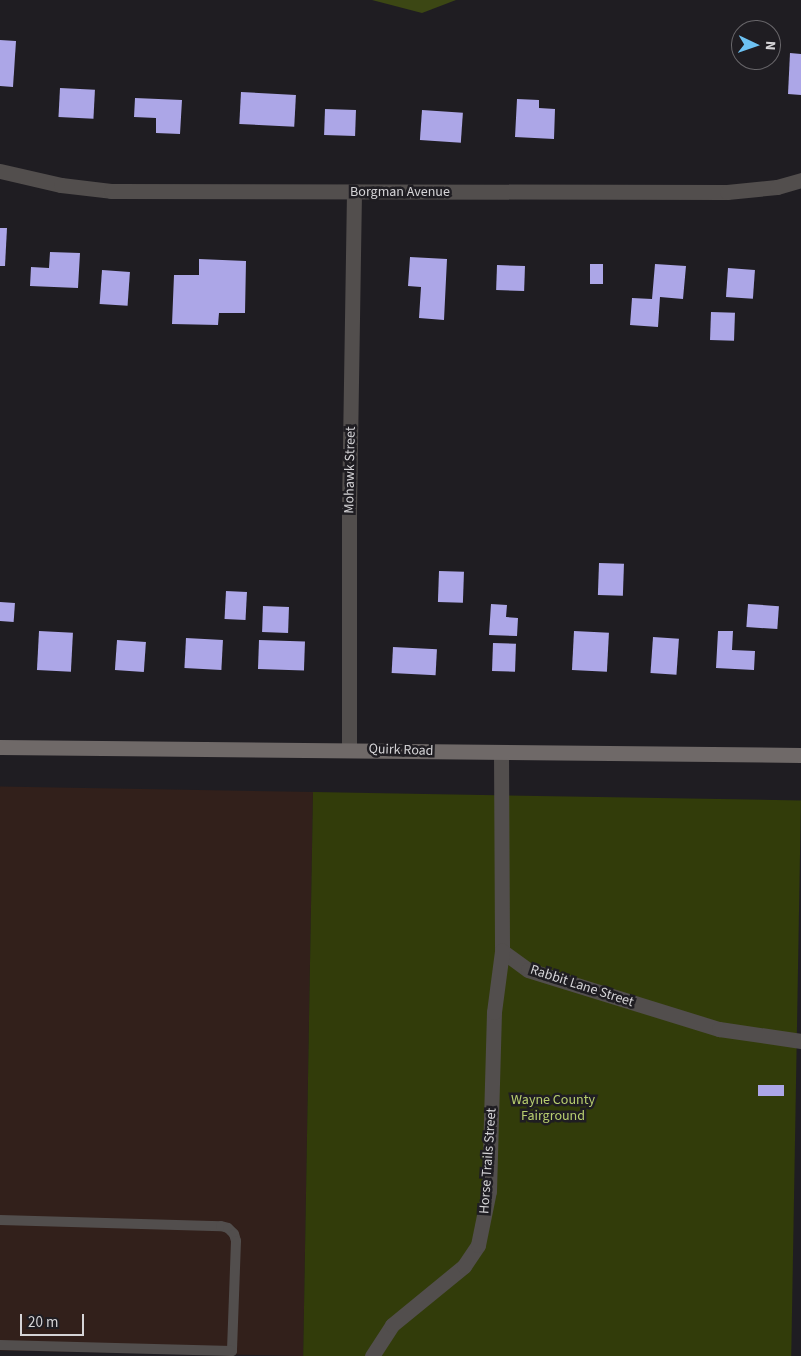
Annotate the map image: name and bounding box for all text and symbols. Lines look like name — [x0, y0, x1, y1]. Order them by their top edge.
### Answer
north arrow — [731, 20, 781, 70]
text: N — [760, 41, 780, 51]
street label: Borgman Avenue — [350, 184, 450, 200]
street label: Mohawk Street — [341, 426, 359, 514]
street label: Quirk Road — [368, 740, 434, 760]
street label: Rabbit Lane Street — [528, 961, 636, 1011]
park label: Wayne County Fairground — [511, 1092, 595, 1124]
street label: Horse Trails Street — [476, 1107, 500, 1215]
scale bar — [22, 1304, 86, 1336]
text: 20 m — [28, 1312, 58, 1333]

